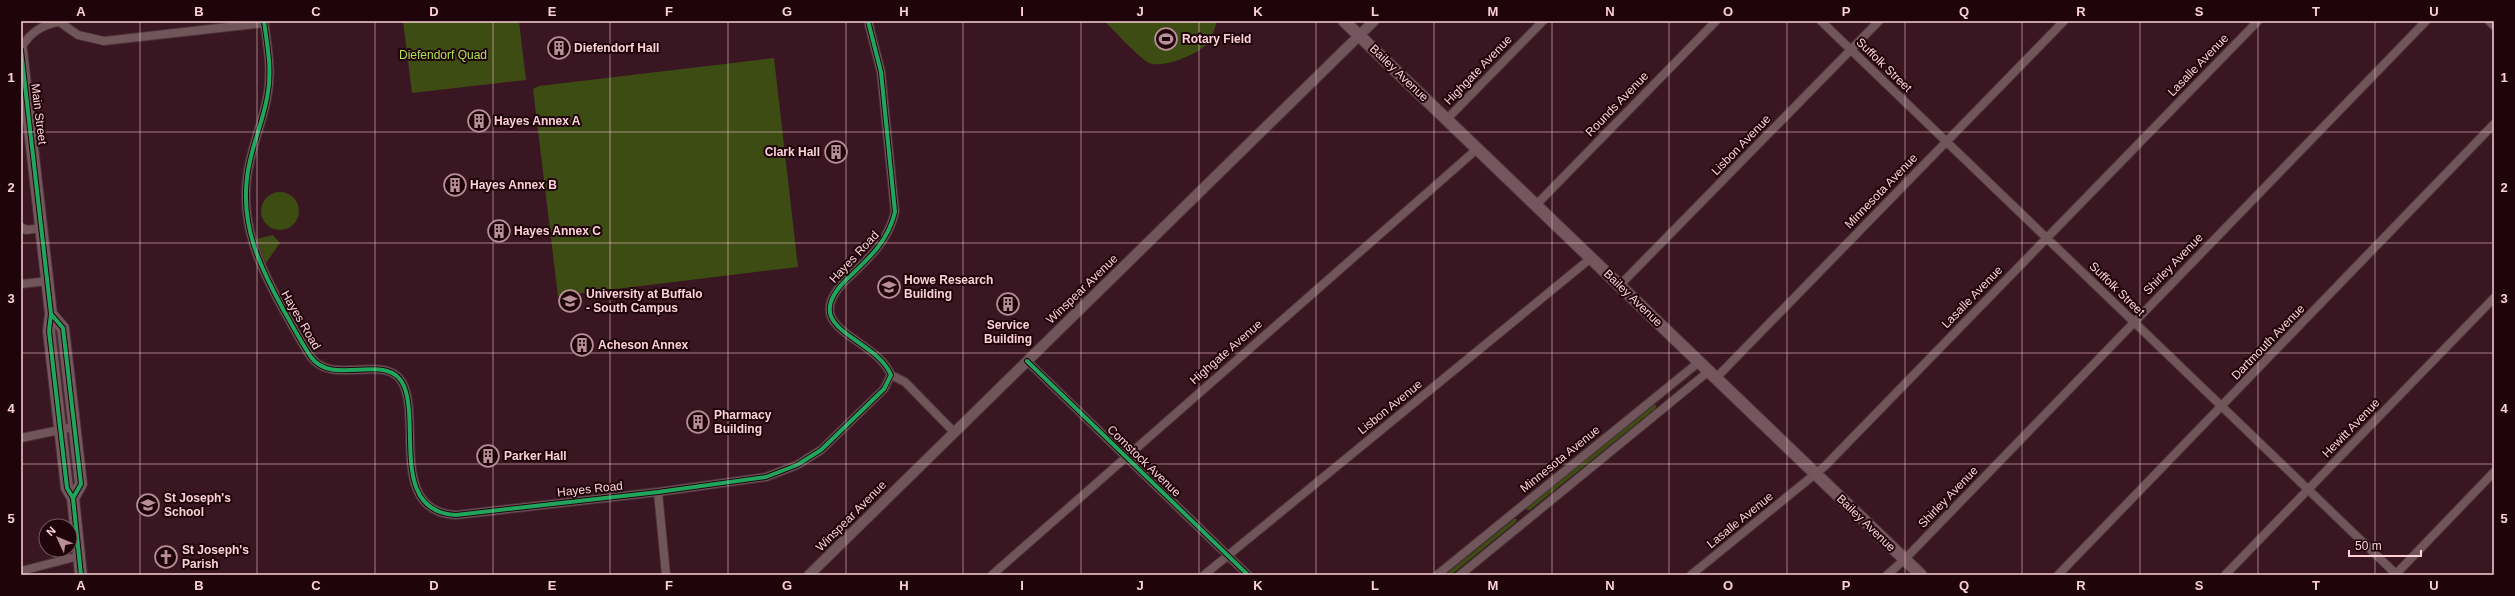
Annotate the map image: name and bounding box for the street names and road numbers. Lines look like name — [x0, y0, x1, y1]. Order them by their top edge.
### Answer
street label: Lasalle Avenue — [2165, 31, 2231, 99]
street label: Highgate Avenue — [1441, 32, 1515, 108]
street label: Suffolk Street — [1853, 35, 1915, 95]
street label: Bailey Avenue — [1367, 42, 1431, 105]
street label: Rounds Avenue — [1583, 69, 1652, 139]
street label: Main Street — [28, 83, 50, 146]
street label: Lisbon Avenue — [1709, 112, 1774, 178]
street label: Minnesota Avenue — [1842, 150, 1920, 231]
street label: Hayes Road — [826, 228, 882, 286]
street label: Shirley Avenue — [2140, 230, 2206, 298]
street label: Winspear Avenue — [1043, 251, 1121, 327]
street label: Suffolk Street — [2086, 259, 2148, 319]
street label: Lasalle Avenue — [1939, 263, 2005, 331]
street label: Bailey Avenue — [1601, 267, 1665, 330]
street label: Hayes Road — [278, 288, 324, 352]
street label: Dartmouth Avenue — [2229, 301, 2308, 383]
street label: Highgate Avenue — [1187, 317, 1265, 387]
street label: Lisbon Avenue — [1355, 377, 1425, 437]
street label: Hewitt Avenue — [2319, 395, 2383, 460]
street label: Comstock Avenue — [1104, 422, 1184, 500]
street label: Minnesota Avenue — [1517, 422, 1603, 495]
street label: Shirley Avenue — [1915, 463, 1981, 531]
street label: Winspear Avenue — [813, 478, 889, 554]
street label: Hayes Road — [556, 479, 624, 499]
street label: Lasalle Avenue — [1704, 489, 1776, 551]
street label: Bailey Avenue — [1834, 492, 1898, 555]

